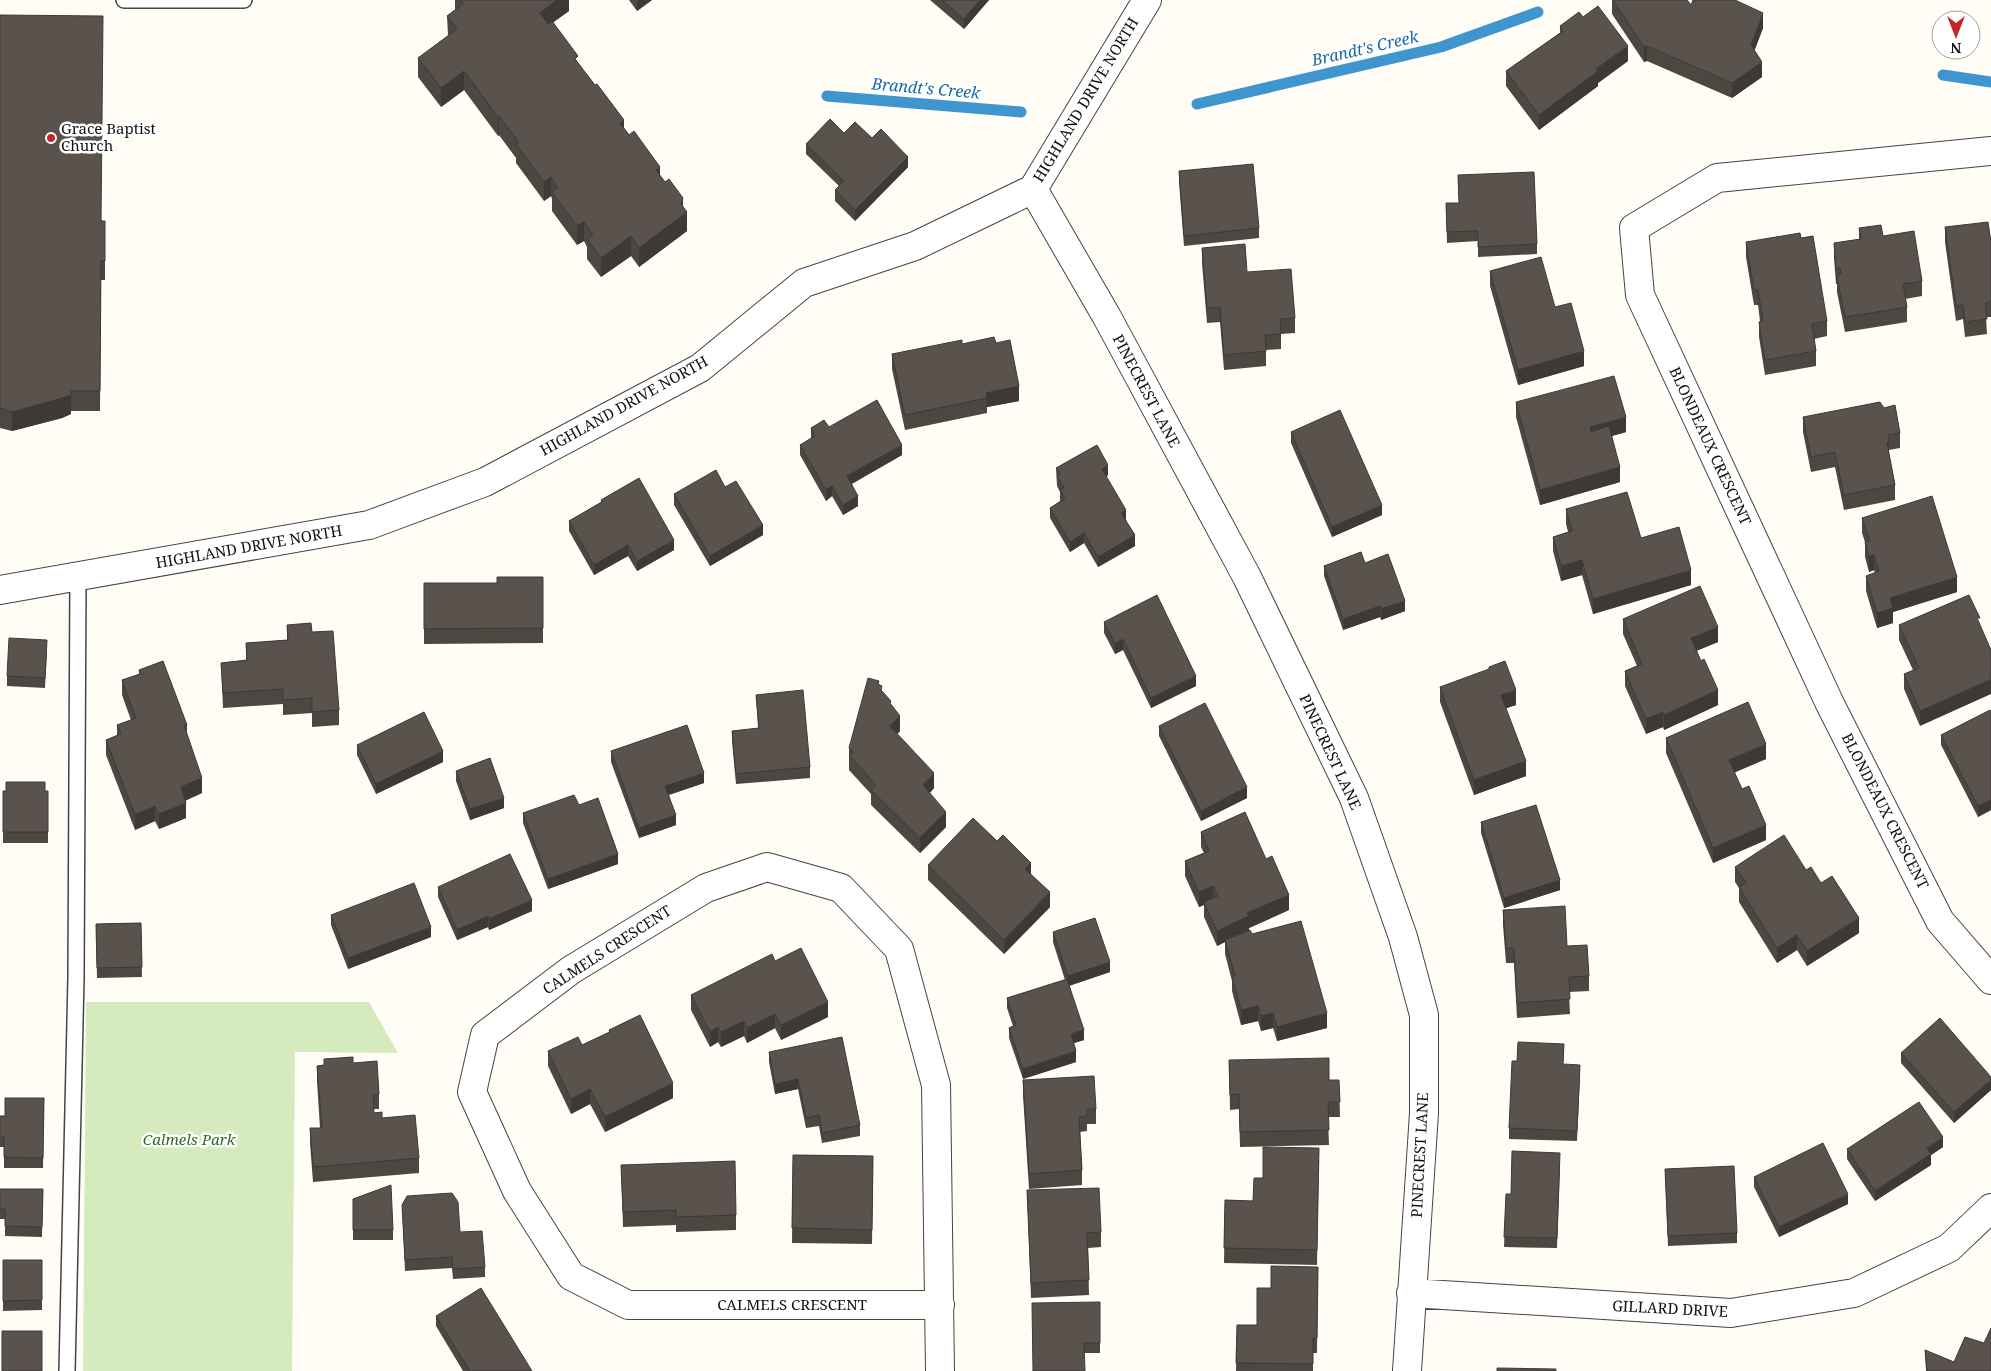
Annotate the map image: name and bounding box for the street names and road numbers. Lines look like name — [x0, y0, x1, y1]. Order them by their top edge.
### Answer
street label: HIGHLAND DRIVE NORTH — [1028, 13, 1142, 186]
street label: PINECREST LANE — [1109, 330, 1185, 451]
street label: HIGHLAND DRIVE NORTH — [536, 351, 711, 460]
street label: BLONDEAUX CRESCENT — [1665, 363, 1756, 528]
street label: HIGHLAND DRIVE NORTH — [154, 520, 344, 572]
street label: PINECREST LANE — [1295, 691, 1366, 813]
street label: BLONDEAUX CRESCENT — [1838, 729, 1934, 892]
street label: CALMELS CRESCENT — [538, 900, 675, 998]
street label: PINECREST LANE — [1406, 1092, 1432, 1218]
street label: CALMELS CRESCENT — [717, 1294, 867, 1314]
street label: GILLARD DRIVE — [1612, 1295, 1728, 1321]

